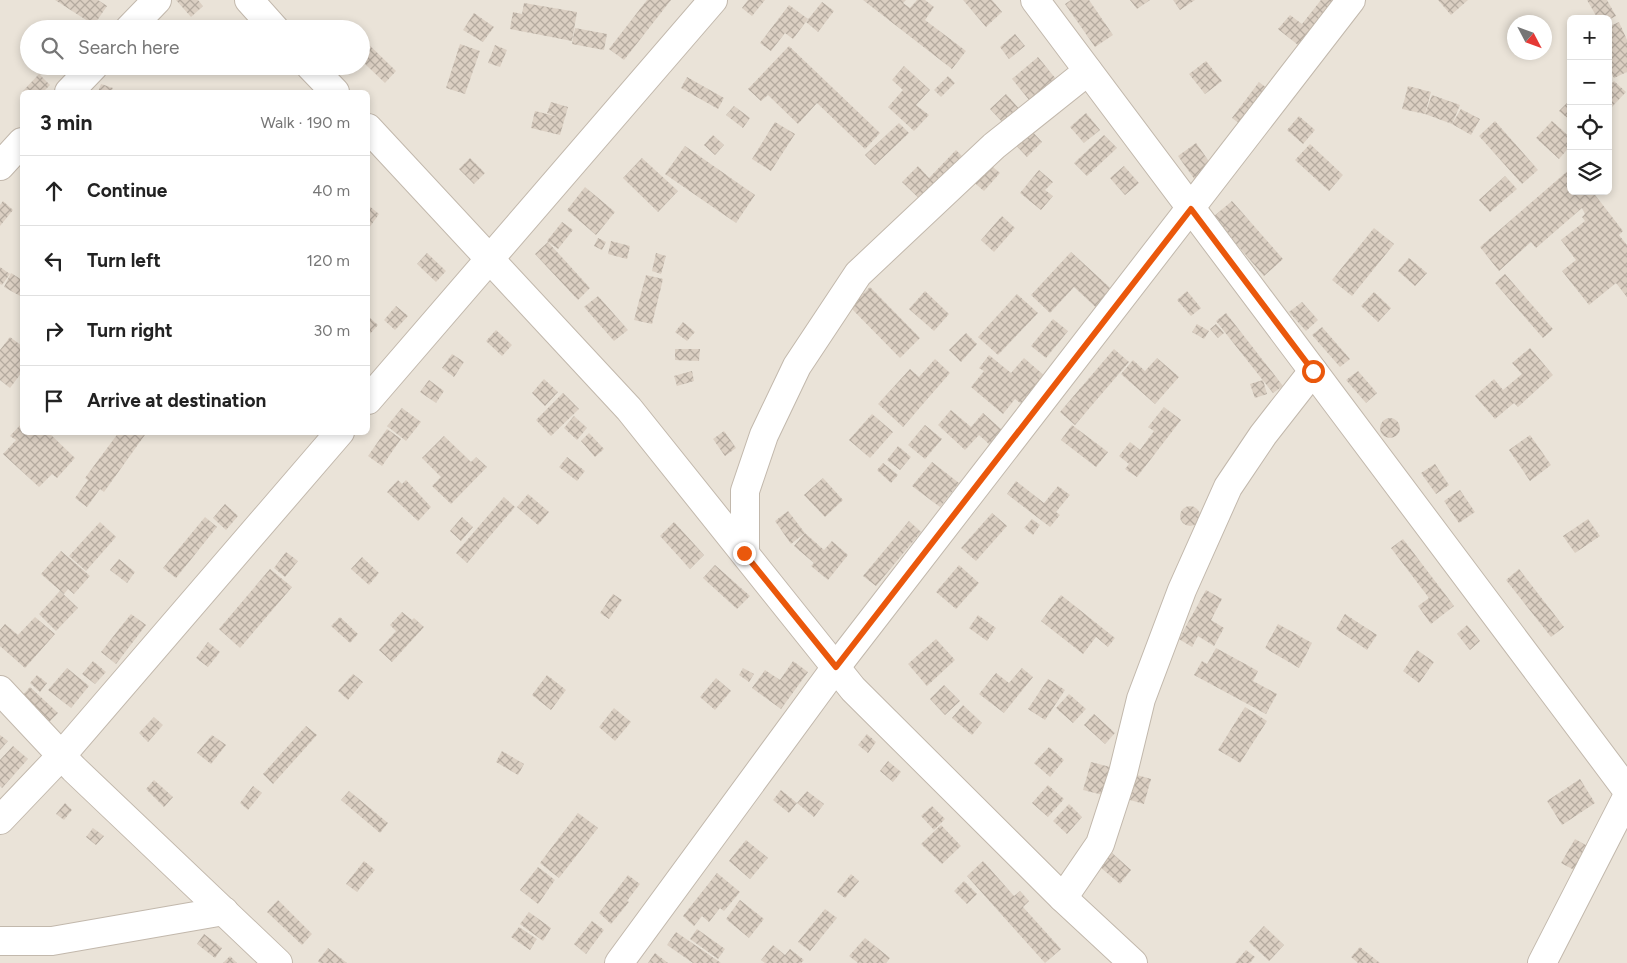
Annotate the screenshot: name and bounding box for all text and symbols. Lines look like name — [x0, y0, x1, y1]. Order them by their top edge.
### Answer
north arrow — [1507, 15, 1552, 60]
map controls — [1567, 15, 1612, 195]
button: + — [1567, 15, 1612, 60]
search box — [20, 20, 370, 75]
icon: search — [38, 34, 66, 62]
text: Search here — [78, 36, 180, 59]
button: − — [1567, 60, 1612, 105]
button: locate — [1567, 105, 1612, 150]
text: 3 min — [40, 110, 92, 135]
text: Walk · 190 m — [260, 113, 350, 132]
button: layers — [1567, 150, 1612, 195]
icon: ahead — [40, 177, 68, 205]
text: Continue — [87, 179, 167, 202]
text: 40 m — [312, 181, 350, 200]
icon: left — [40, 247, 68, 275]
text: Turn left — [87, 249, 161, 272]
text: 120 m — [307, 251, 350, 270]
icon: right — [40, 317, 68, 345]
text: Turn right — [87, 319, 173, 342]
text: 30 m — [313, 321, 350, 340]
route start — [1302, 360, 1325, 383]
icon: arrive — [40, 387, 68, 415]
text: Arrive at destination — [87, 389, 266, 412]
route end — [733, 542, 756, 565]

